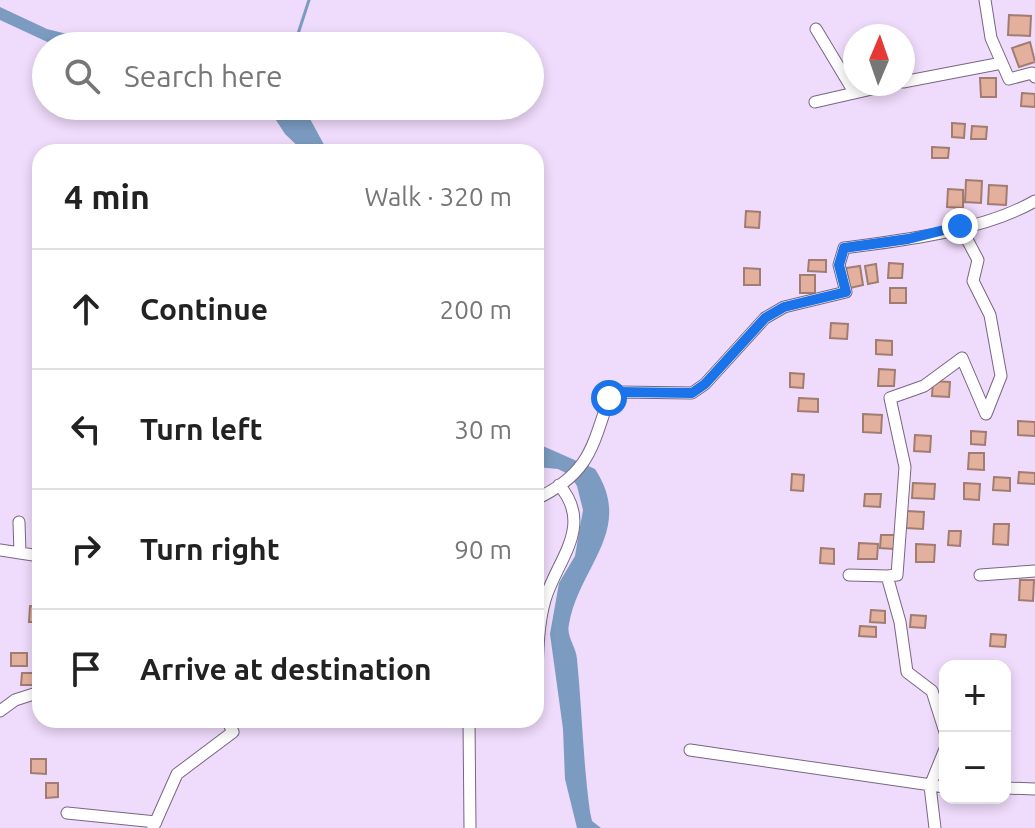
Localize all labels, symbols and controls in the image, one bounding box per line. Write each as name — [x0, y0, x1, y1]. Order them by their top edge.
north arrow — [843, 24, 915, 96]
search box — [32, 32, 544, 120]
icon: search — [60, 54, 104, 98]
text: Search here — [124, 59, 283, 93]
text: 4 min — [64, 177, 150, 215]
text: Walk · 320 m — [364, 182, 512, 211]
route end — [942, 208, 978, 244]
icon: ahead — [64, 287, 108, 331]
text: Continue — [140, 292, 268, 326]
text: 200 m — [440, 295, 512, 324]
route start — [591, 380, 627, 416]
icon: left — [64, 407, 108, 451]
text: Turn left — [140, 412, 262, 446]
text: 30 m — [454, 415, 512, 444]
icon: right — [64, 527, 108, 571]
text: Turn right — [140, 532, 280, 566]
text: 90 m — [454, 535, 512, 564]
icon: arrive — [64, 647, 108, 691]
text: Arrive at destination — [140, 652, 432, 686]
map controls — [939, 660, 1011, 804]
button: + — [939, 660, 1011, 732]
button: − — [939, 732, 1011, 804]

